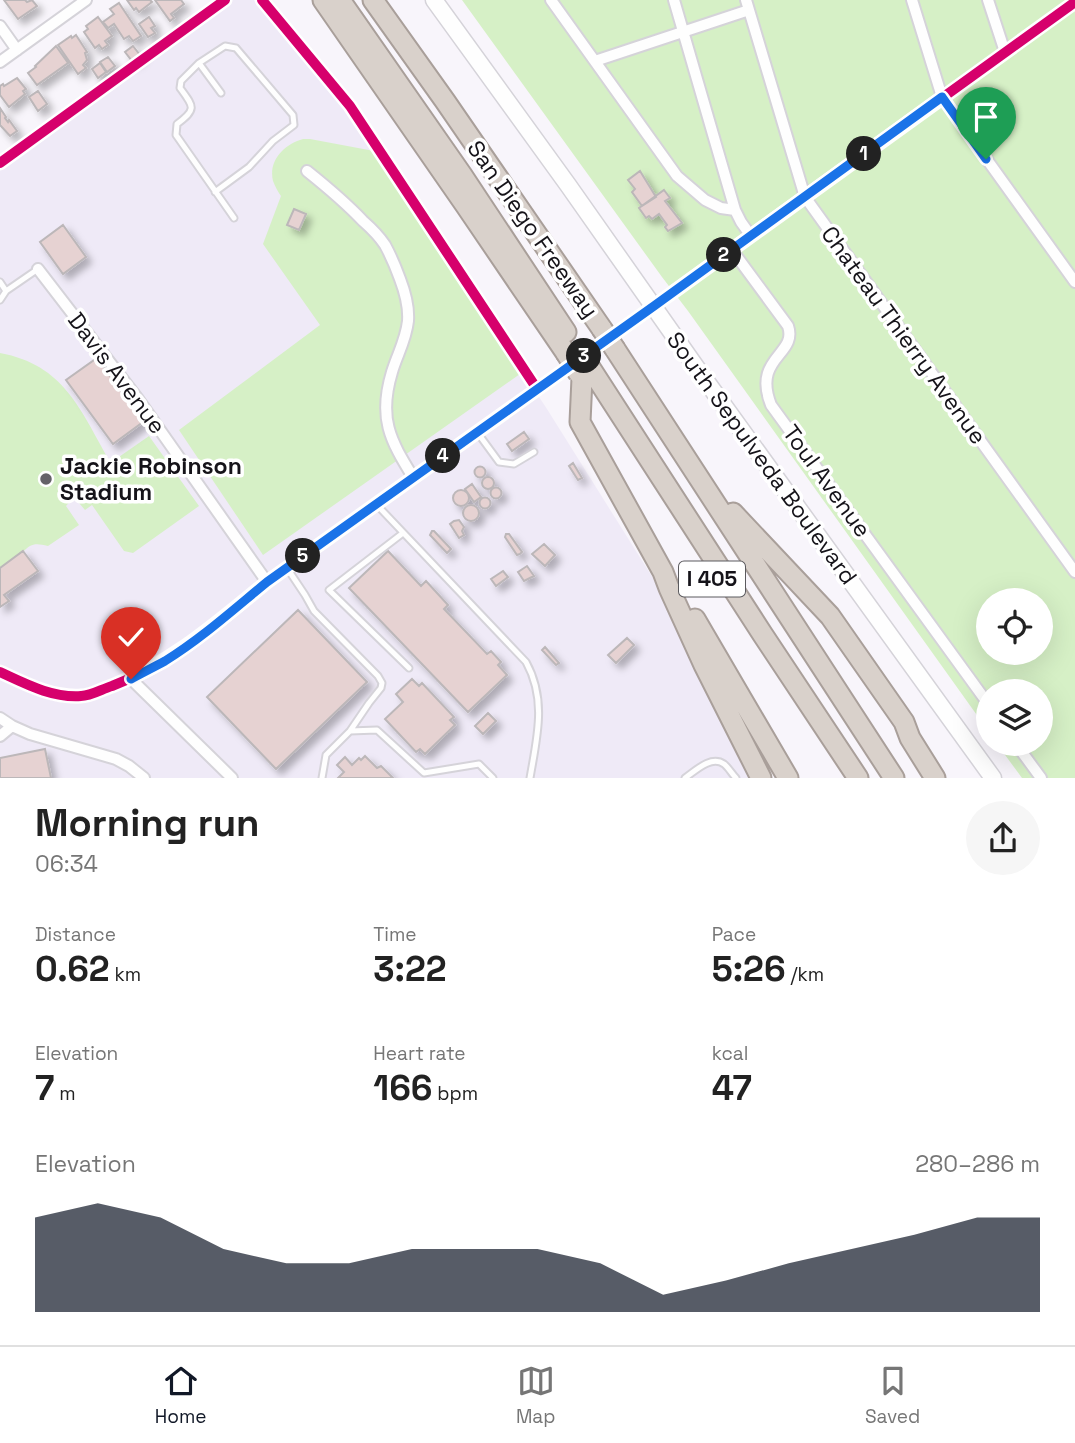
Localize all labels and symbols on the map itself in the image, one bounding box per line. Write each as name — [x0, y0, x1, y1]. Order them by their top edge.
pin — [956, 87, 1016, 159]
street label: San Diego Freeway — [461, 135, 605, 323]
pin: 1 — [846, 136, 882, 172]
street label: Chateau Thierry Avenue — [815, 220, 993, 450]
pin: 2 — [706, 238, 742, 272]
street label: Davis Avenue — [61, 306, 173, 440]
street label: South Sepulveda Boulevard — [660, 326, 864, 590]
pin: 3 — [566, 338, 602, 374]
street label: Toul Avenue — [776, 419, 878, 543]
pin: 4 — [426, 438, 460, 474]
place label: Jackie Robinson Stadium — [60, 451, 242, 507]
marker: Jackie Robinson Stadium — [38, 471, 54, 487]
pin: 5 — [286, 538, 320, 574]
road number: I 405 — [679, 562, 745, 596]
pin — [101, 607, 161, 679]

